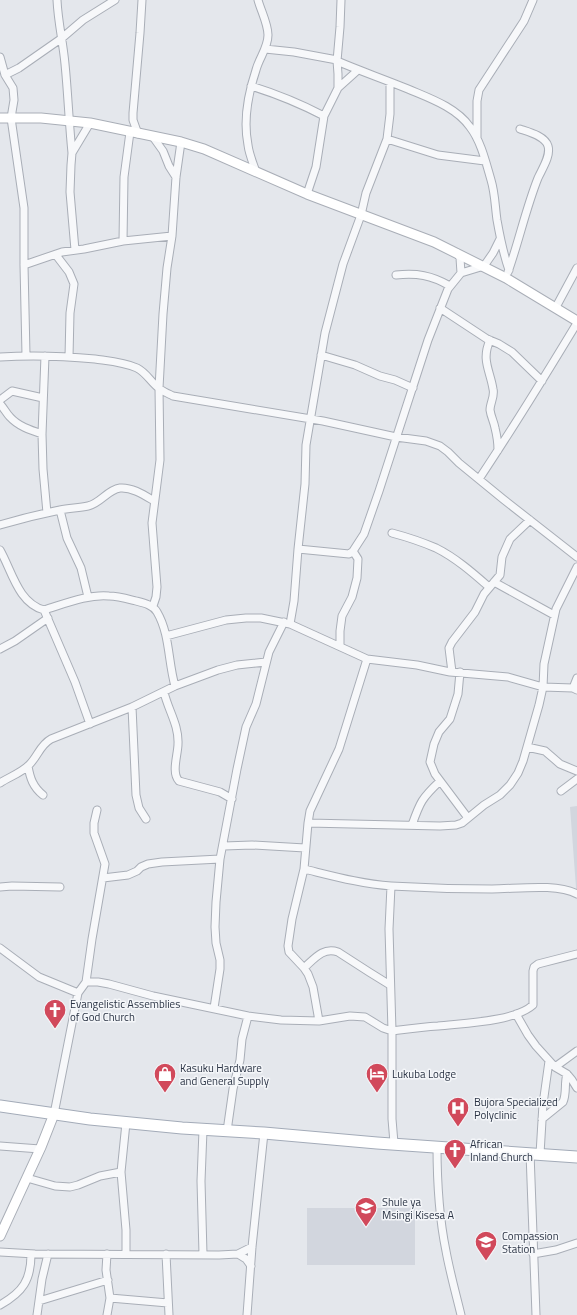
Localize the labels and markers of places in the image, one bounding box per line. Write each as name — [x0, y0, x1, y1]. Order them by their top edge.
place label: Evangelistic Assemblies of God Church — [70, 996, 180, 1025]
church icon: Evangelistic Assemblies of God Church — [42, 997, 68, 1030]
place label: Kasuku Hardware and General Supply — [180, 1060, 270, 1089]
shop icon: Kasuku Hardware and General Supply — [152, 1061, 178, 1094]
hotel icon: Lukuba Lodge — [364, 1061, 390, 1094]
place label: Lukuba Lodge — [392, 1066, 456, 1082]
place label: Bujora Specialized Polyclinic — [474, 1094, 558, 1123]
hospital icon: Bujora Specialized Polyclinic — [445, 1095, 471, 1128]
place label: African Inland Church — [470, 1136, 533, 1165]
church icon: African Inland Church — [442, 1137, 468, 1170]
place label: Shule ya Msingi Kisesa A — [382, 1194, 455, 1223]
school or university icon: Shule ya Msingi Kisesa A — [353, 1195, 379, 1228]
place label: Compassion Station — [502, 1228, 559, 1257]
school or university icon: Compassion Station — [473, 1229, 499, 1262]

